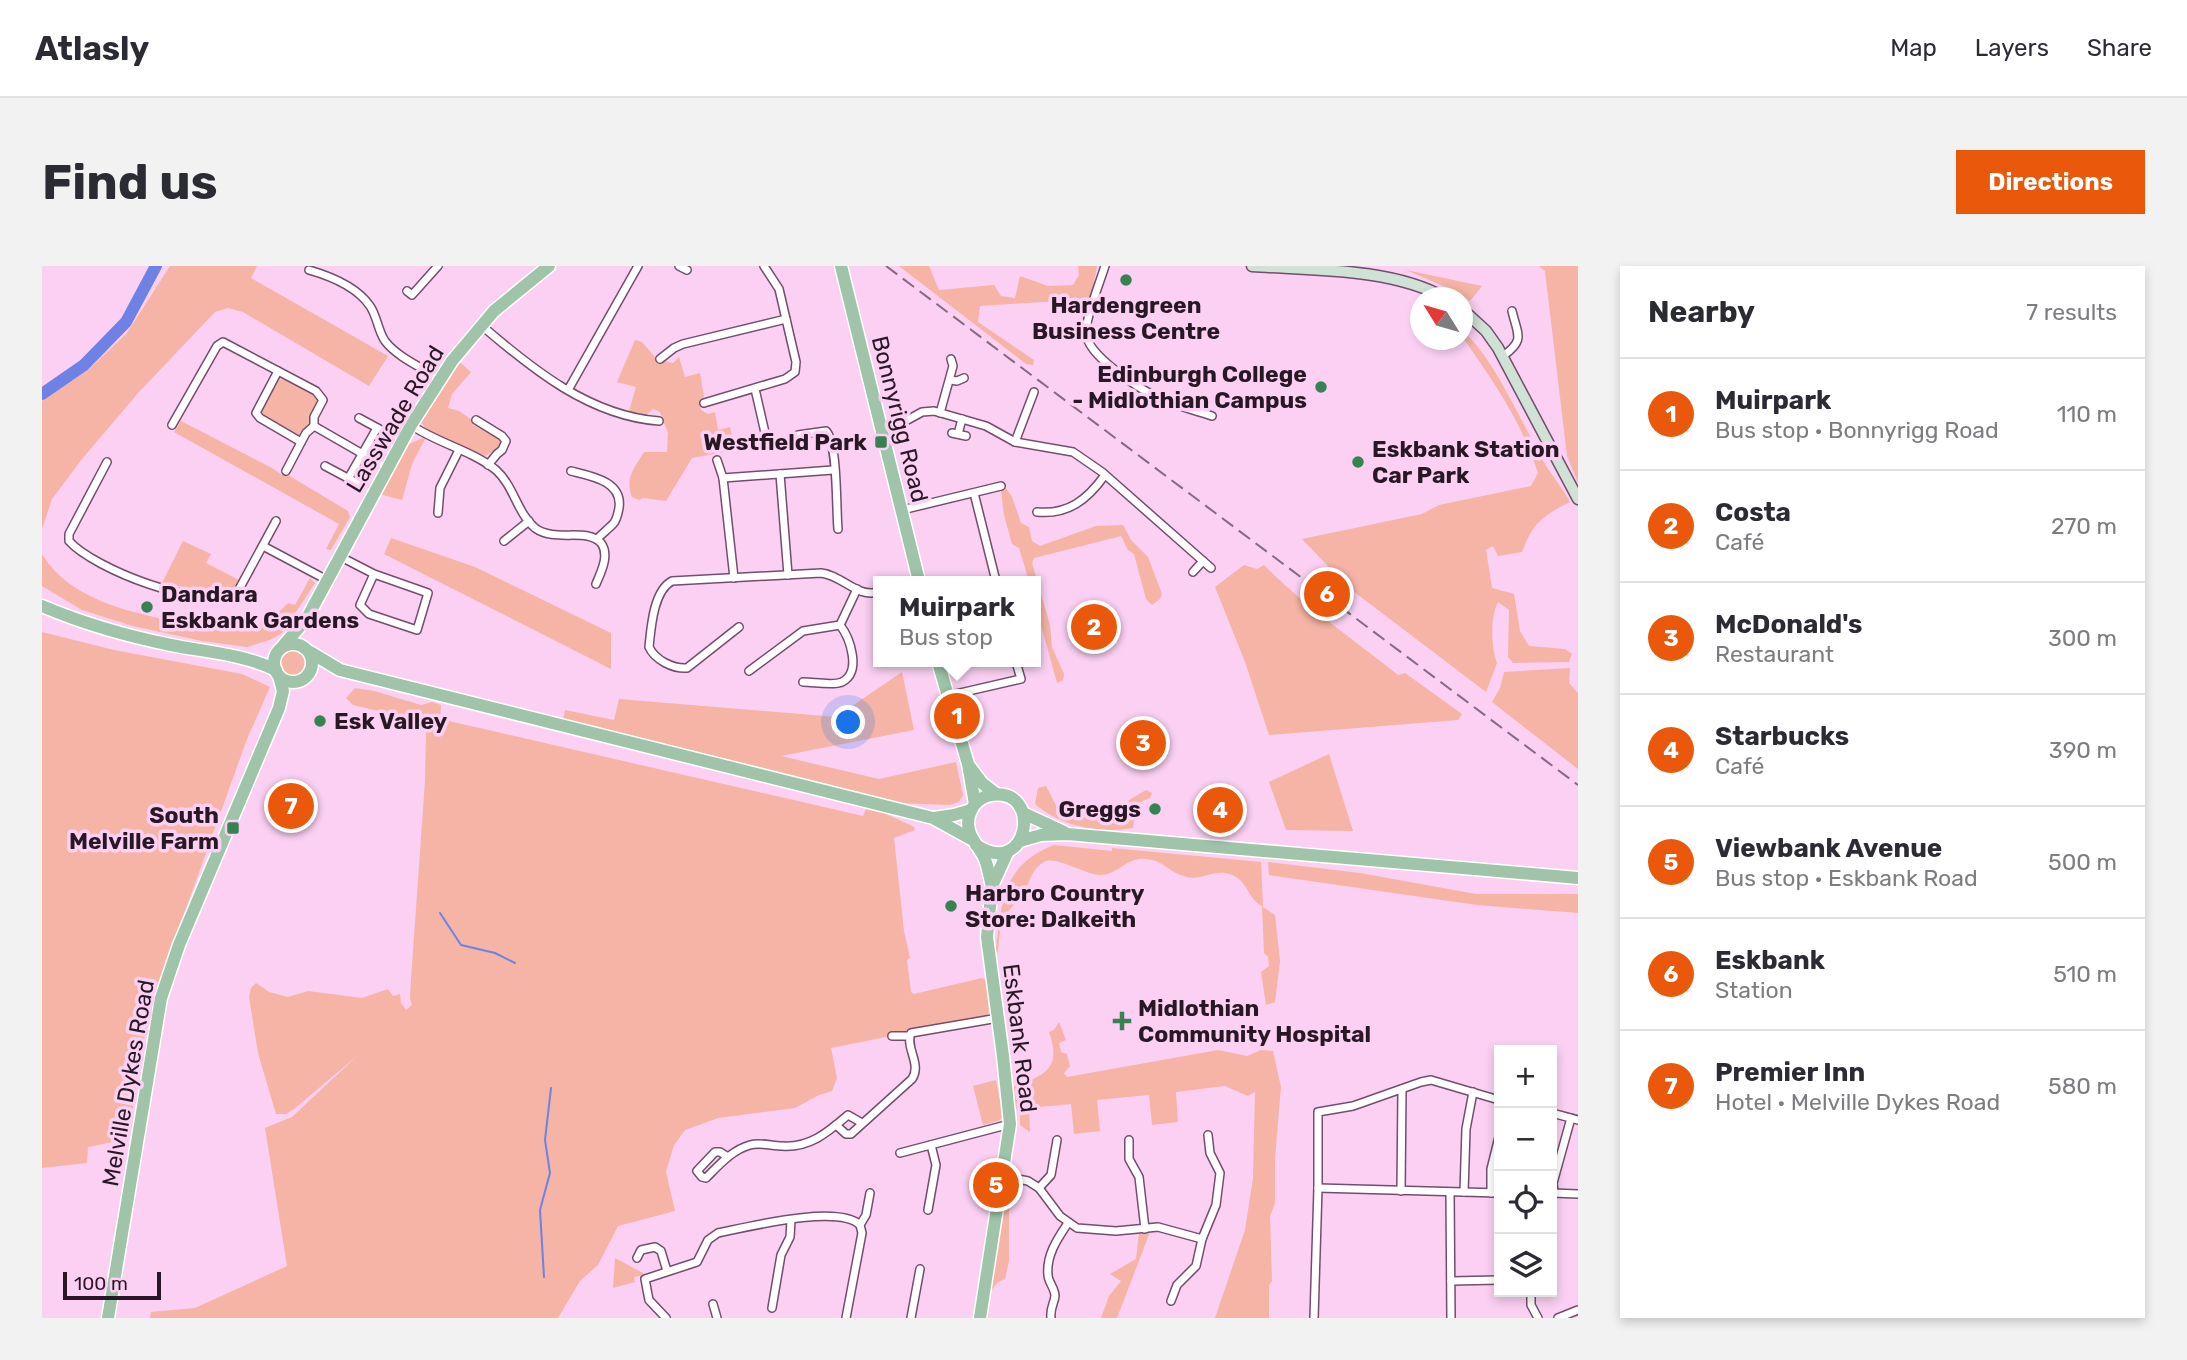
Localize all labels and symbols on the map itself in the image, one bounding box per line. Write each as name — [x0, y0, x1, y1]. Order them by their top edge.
marker: Hardengreen Business Centre — [1118, 272, 1134, 288]
north arrow — [1410, 287, 1473, 350]
place label: Hardengreen Business Centre — [1032, 291, 1220, 345]
street label: Bonnyrigg Road — [866, 333, 934, 505]
street label: Lasswade Road — [340, 341, 450, 497]
place label: Edinburgh College - Midlothian Campus — [1072, 360, 1307, 414]
marker: Edinburgh College - Midlothian Campus — [1313, 379, 1329, 395]
place label: Westfield Park — [703, 428, 868, 456]
marker: Westfield Park — [873, 434, 889, 450]
place label: Eskbank Station Car Park — [1372, 435, 1560, 489]
marker: Eskbank Station Car Park — [1350, 454, 1366, 470]
pin: 6 — [1304, 568, 1350, 620]
place label: Dandara Eskbank Gardens — [161, 580, 359, 634]
marker: Dandara Eskbank Gardens — [139, 599, 155, 615]
pin: 2 — [1071, 601, 1117, 653]
pin: 1 — [934, 690, 980, 742]
your location — [831, 705, 865, 739]
place label: Esk Valley — [334, 707, 448, 735]
marker: Esk Valley — [312, 713, 328, 729]
pin: 3 — [1120, 717, 1166, 769]
pin: 7 — [268, 780, 314, 832]
pin: 4 — [1197, 784, 1243, 836]
place label: Greggs — [1059, 795, 1141, 823]
place label: South Melville Farm — [69, 801, 219, 855]
marker: Greggs — [1147, 801, 1163, 817]
marker: South Melville Farm — [225, 820, 241, 836]
place label: Harbro Country Store: Dalkeith — [965, 879, 1145, 933]
marker: Harbro Country Store: Dalkeith — [943, 898, 959, 914]
street label: Eskbank Road — [997, 962, 1043, 1114]
street label: Melville Dykes Road — [96, 977, 160, 1189]
place label: Midlothian Community Hospital — [1138, 994, 1371, 1048]
marker: Midlothian Community Hospital — [1112, 1011, 1132, 1031]
pin: 5 — [973, 1159, 1019, 1211]
scale bar — [63, 1269, 161, 1301]

